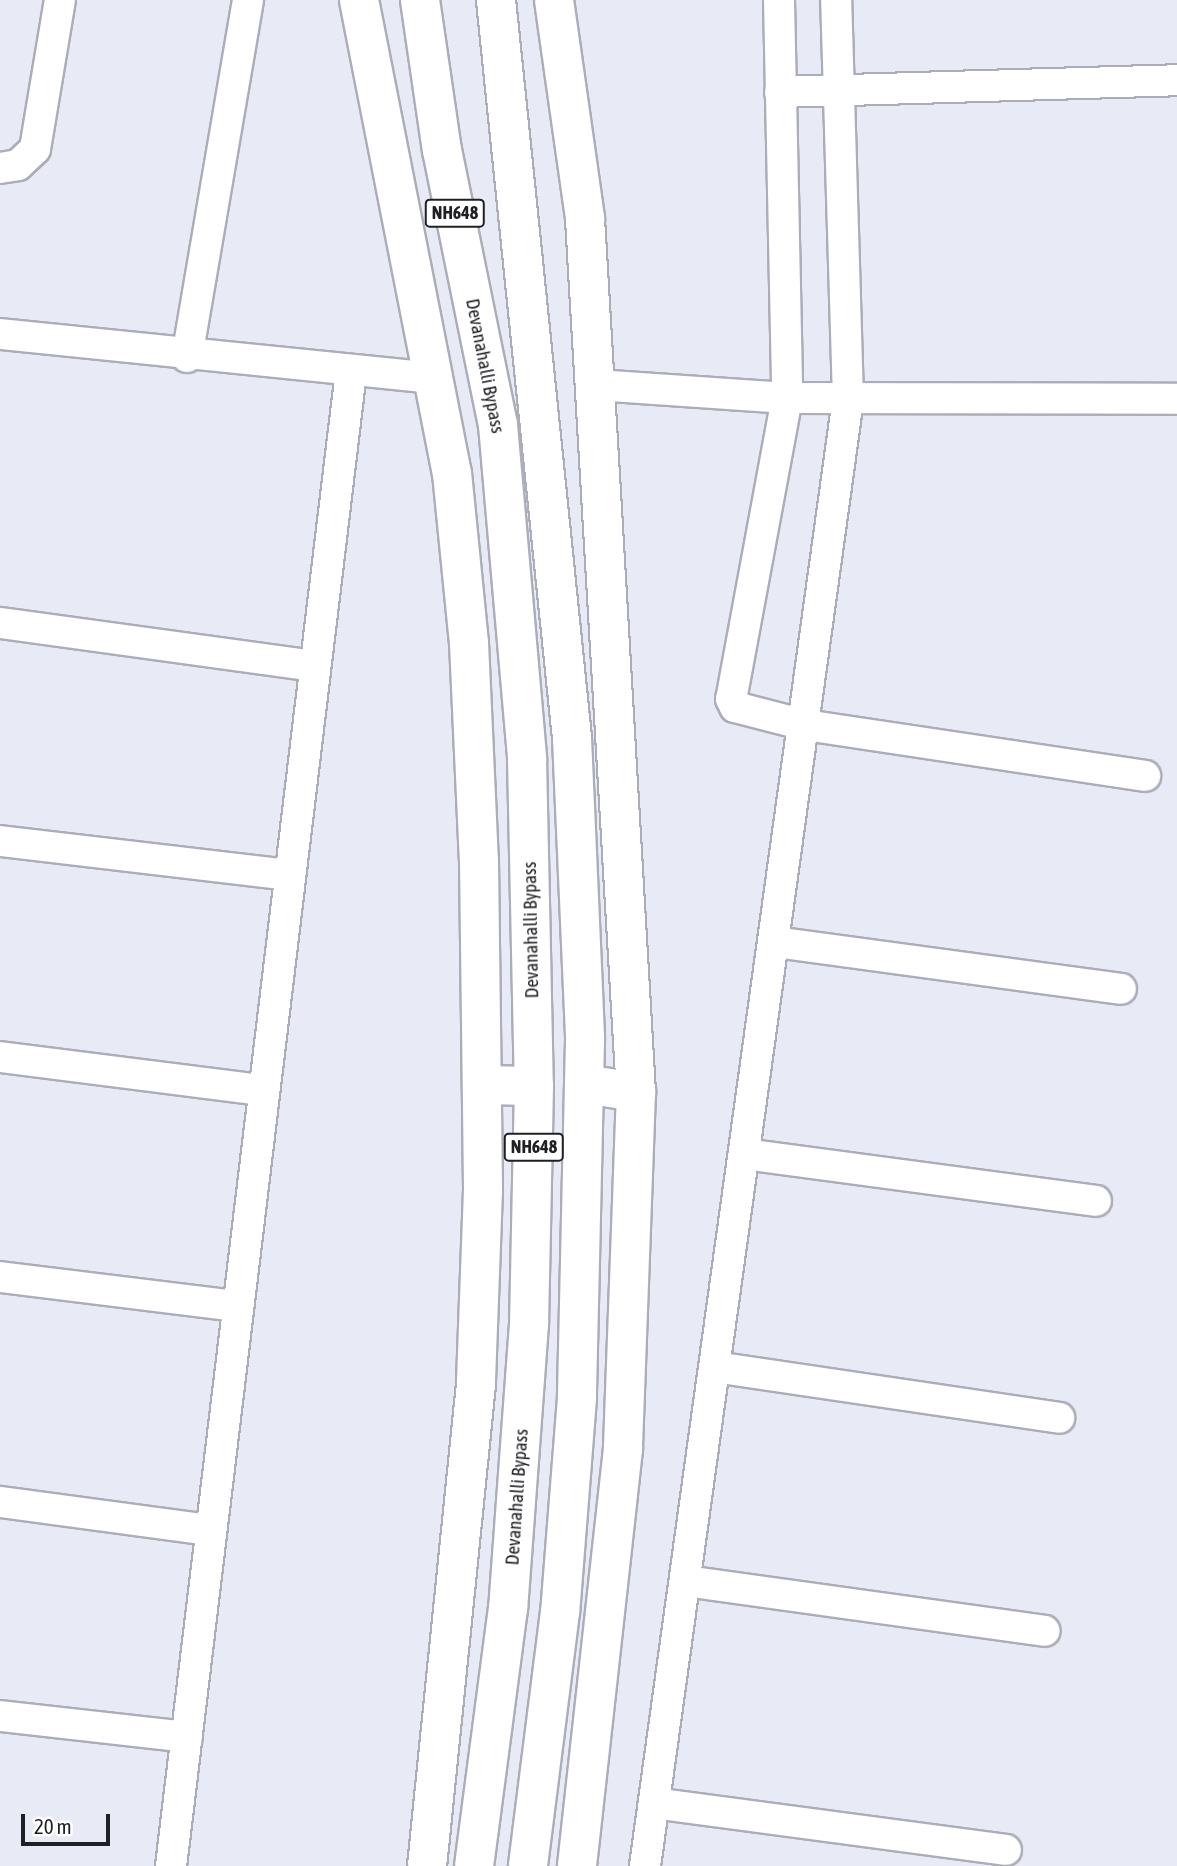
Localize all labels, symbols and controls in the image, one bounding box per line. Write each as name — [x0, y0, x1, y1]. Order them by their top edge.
road number: NH648 — [424, 198, 486, 228]
street label: Devanahalli Bypass — [461, 297, 509, 435]
street label: Devanahalli Bypass — [518, 861, 544, 999]
road number: NH648 — [503, 1132, 566, 1162]
street label: Devanahalli Bypass — [501, 1428, 533, 1566]
scale bar — [24, 1800, 114, 1844]
text: 20 m — [34, 1814, 72, 1838]

